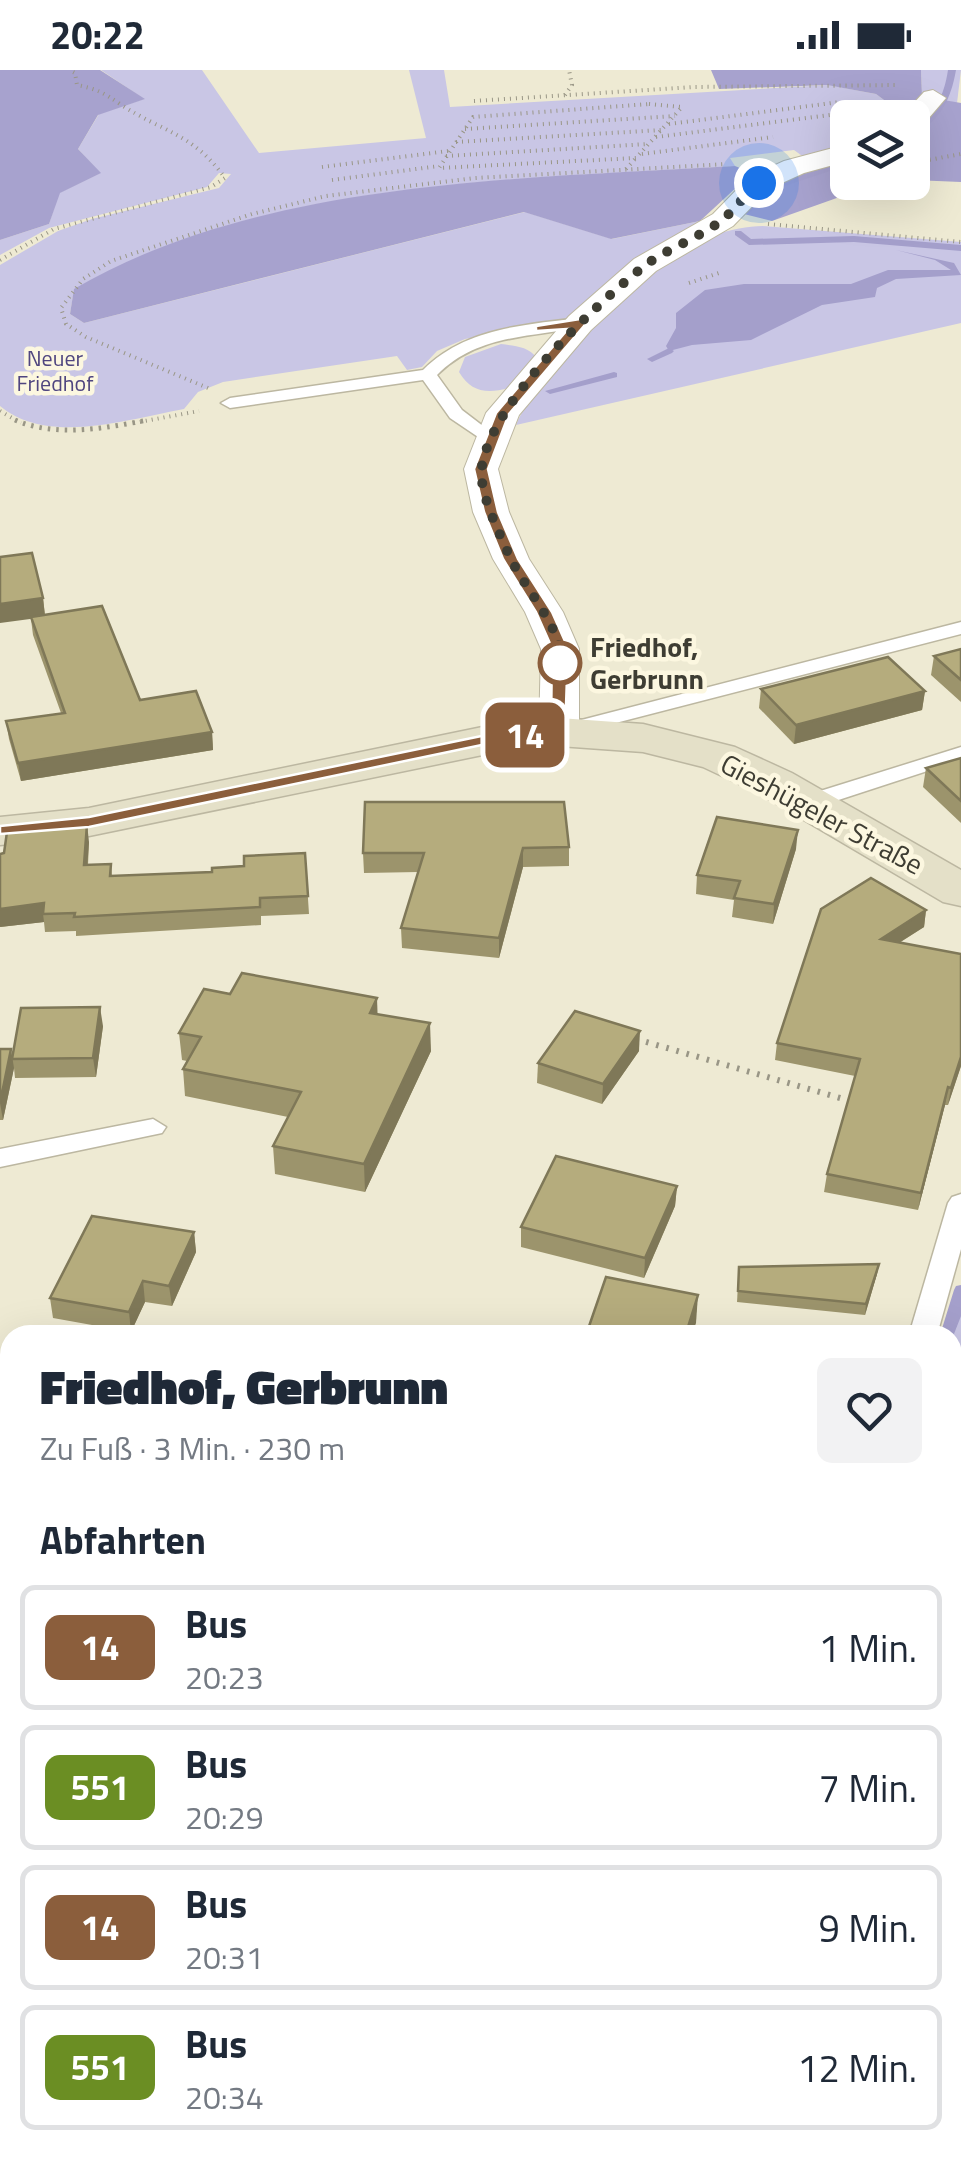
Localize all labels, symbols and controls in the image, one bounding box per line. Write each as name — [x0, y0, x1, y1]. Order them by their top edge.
text: 20:22 — [50, 6, 145, 64]
map controls — [830, 100, 930, 200]
button: layers — [830, 100, 930, 200]
your location — [734, 158, 784, 208]
park label: Neuer Friedhof — [16, 341, 94, 400]
place label: Friedhof, Gerbrunn — [590, 625, 704, 700]
marker: Friedhof, Gerbrunn — [539, 642, 581, 684]
line badge: 14 — [480, 702, 570, 768]
text: 14 — [505, 708, 545, 762]
street label: Gieshügeler Straße — [713, 742, 931, 885]
text: Friedhof, Gerbrunn — [40, 1350, 448, 1423]
button: heart — [817, 1358, 922, 1463]
text: Zu Fuß · 3 Min. · 230 m — [40, 1424, 345, 1472]
text: Abfahrten — [40, 1511, 206, 1569]
text: Bus — [185, 1595, 247, 1653]
text: 1 Min. — [819, 1619, 917, 1677]
text: 14 — [80, 1620, 120, 1674]
text: 20:23 — [185, 1653, 264, 1701]
text: Bus — [185, 1735, 247, 1793]
text: 7 Min. — [819, 1759, 917, 1817]
text: 551 — [71, 1760, 129, 1814]
text: 20:29 — [185, 1793, 264, 1841]
text: Bus — [185, 1875, 247, 1933]
text: 9 Min. — [819, 1899, 917, 1957]
text: 14 — [80, 1900, 120, 1954]
text: 20:31 — [185, 1933, 264, 1981]
text: Bus — [185, 2015, 247, 2073]
text: 12 Min. — [797, 2039, 917, 2097]
text: 551 — [71, 2040, 129, 2094]
text: 20:34 — [185, 2073, 264, 2121]

